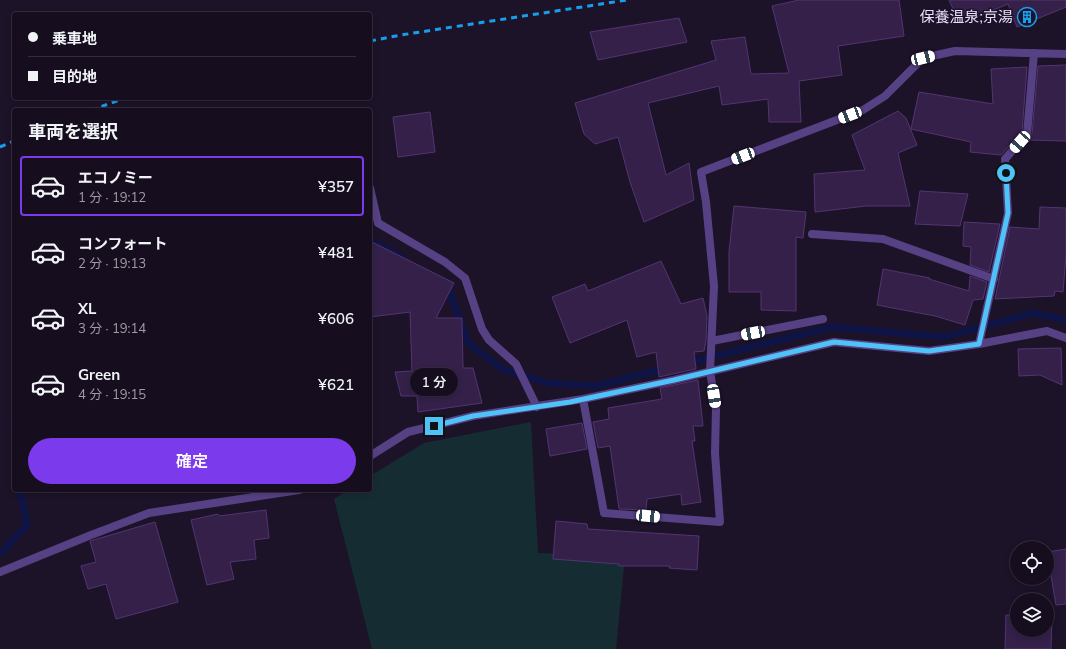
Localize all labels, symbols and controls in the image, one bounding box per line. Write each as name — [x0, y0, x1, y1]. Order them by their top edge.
building icon: 保養温泉;京湯 — [1016, 6, 1038, 28]
place label: 保養温泉;京湯 — [920, 7, 1013, 26]
text: 乗車地 — [52, 29, 97, 48]
car — [910, 49, 936, 67]
text: 目的地 — [52, 67, 97, 86]
car — [837, 105, 863, 125]
text: 車両を選択 — [28, 120, 118, 143]
car — [1008, 129, 1032, 155]
car — [730, 146, 756, 166]
route start — [997, 164, 1015, 182]
icon: car — [30, 168, 66, 204]
text: エコノミー — [78, 168, 153, 187]
text: ¥357 — [318, 177, 354, 196]
text: 1 分 · 19:12 — [78, 189, 146, 205]
icon: car — [30, 234, 66, 270]
text: コンフォート — [78, 234, 168, 253]
text: ¥481 — [318, 243, 354, 262]
text: 2 分 · 19:13 — [78, 255, 146, 271]
text: XL — [78, 299, 96, 318]
icon: car — [30, 300, 66, 336]
text: ¥606 — [318, 309, 354, 328]
text: 3 分 · 19:14 — [78, 320, 146, 336]
car — [740, 325, 766, 341]
text: Green — [78, 365, 120, 384]
icon: car — [30, 366, 66, 402]
callout: 1 分 — [410, 368, 458, 396]
text: 1 分 — [422, 374, 446, 390]
text: ¥621 — [318, 375, 354, 394]
car — [706, 383, 722, 409]
text: 4 分 · 19:15 — [78, 386, 146, 402]
route end — [425, 417, 443, 435]
button: 確定 — [28, 438, 356, 484]
car — [636, 509, 660, 523]
map controls — [1010, 541, 1054, 637]
button: locate — [1010, 541, 1054, 585]
button: layers — [1010, 593, 1054, 637]

